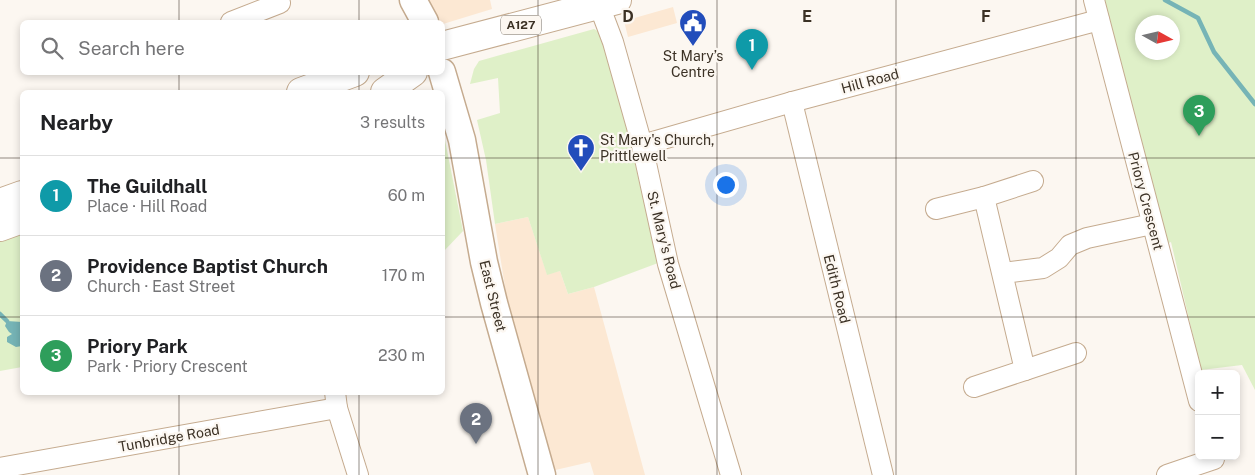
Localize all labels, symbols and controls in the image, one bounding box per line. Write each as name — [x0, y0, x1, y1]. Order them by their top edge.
text: D — [622, 7, 634, 26]
text: E — [802, 7, 812, 26]
text: F — [981, 7, 991, 26]
public building icon: St Mary’s Centre — [678, 8, 708, 47]
north arrow — [1135, 15, 1180, 60]
road number: A127 — [501, 16, 541, 34]
search box — [20, 20, 445, 75]
pin: 1 — [736, 29, 768, 70]
icon: search — [38, 34, 66, 62]
text: Search here — [78, 37, 185, 59]
place label: St Mary’s Centre — [663, 48, 723, 80]
street label: Hill Road — [839, 66, 901, 96]
pin: 3 — [1183, 95, 1215, 136]
text: Nearby — [40, 110, 113, 135]
text: 3 results — [360, 113, 425, 132]
place label: St Mary's Church, Prittlewell — [600, 132, 714, 164]
church icon: St Mary's Church, Prittlewell — [566, 133, 596, 172]
street label: Priory Crescent — [1125, 150, 1167, 252]
your location — [713, 172, 739, 198]
text: The Guildhall — [87, 175, 208, 197]
text: 1 — [53, 186, 59, 205]
text: 60 m — [388, 186, 425, 205]
street label: St. Mary's Road — [644, 189, 684, 291]
text: Place · Hill Road — [87, 197, 207, 216]
street label: Edith Road — [821, 253, 853, 325]
text: Providence Baptist Church — [87, 255, 328, 277]
street label: East Street — [476, 259, 510, 333]
text: 2 — [51, 266, 61, 285]
text: 170 m — [382, 266, 425, 285]
text: Church · East Street — [87, 277, 235, 296]
text: Priory Park — [87, 335, 188, 357]
text: 3 — [51, 346, 61, 365]
text: 230 m — [378, 346, 425, 365]
text: Park · Priory Crescent — [87, 357, 248, 376]
map controls — [1195, 370, 1240, 460]
button: + — [1195, 370, 1240, 415]
pin: 2 — [460, 403, 492, 444]
button: − — [1195, 415, 1240, 460]
street label: Tunbridge Road — [117, 421, 221, 455]

